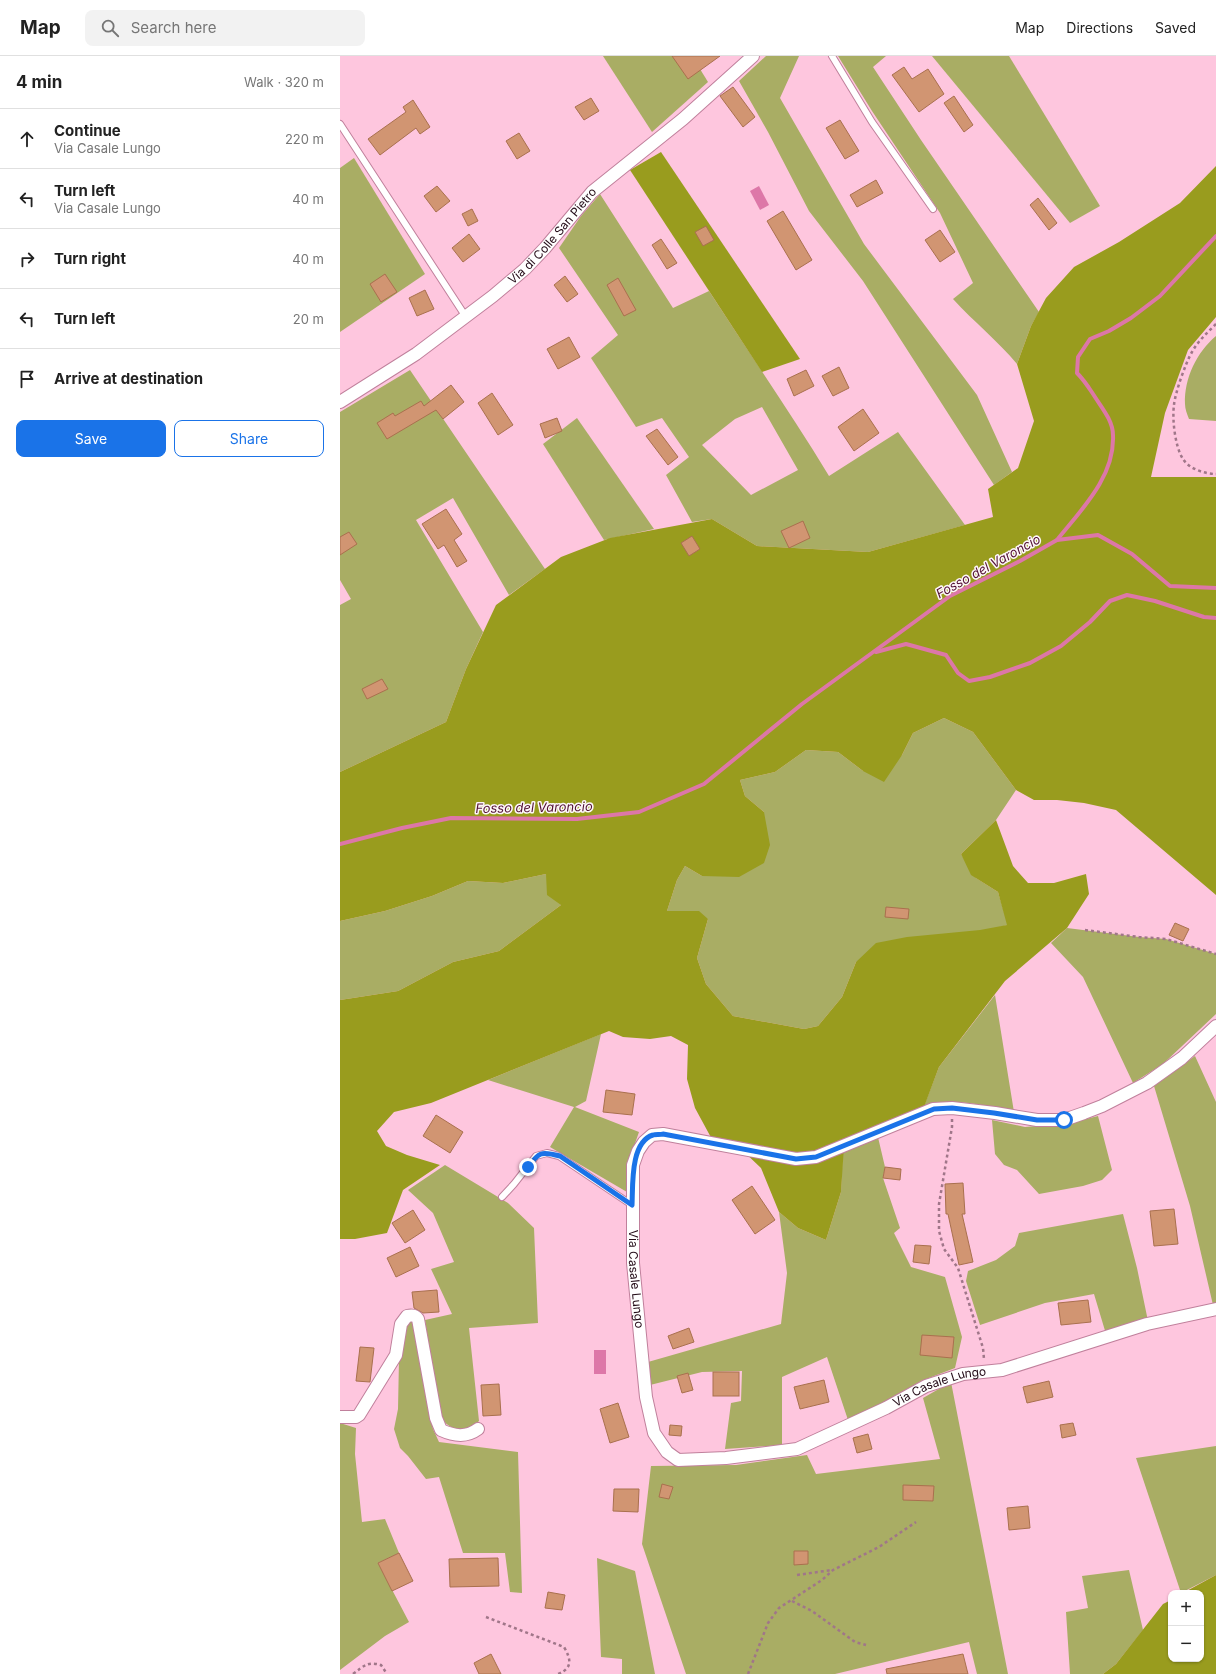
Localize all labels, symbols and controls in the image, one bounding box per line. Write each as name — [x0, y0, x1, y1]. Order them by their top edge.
search box — [85, 10, 365, 46]
text: Map — [20, 16, 61, 39]
icon: search — [99, 17, 121, 39]
text: Search here — [131, 18, 216, 37]
text: Map — [1015, 19, 1044, 36]
text: Directions — [1066, 19, 1133, 36]
text: Saved — [1155, 19, 1196, 36]
text: 4 min — [16, 72, 62, 92]
text: Walk · 320 m — [244, 74, 324, 90]
text: Continue — [54, 121, 121, 140]
icon: ahead — [16, 128, 38, 150]
text: 220 m — [285, 131, 324, 147]
text: Via Casale Lungo — [54, 140, 161, 156]
text: Turn left — [54, 181, 115, 200]
street label: Via di Colle San Pietro — [505, 184, 599, 287]
icon: left — [16, 188, 38, 210]
text: 40 m — [292, 191, 324, 207]
text: Via Casale Lungo — [54, 200, 161, 216]
icon: right — [16, 248, 38, 270]
text: Turn right — [54, 249, 126, 268]
text: 40 m — [292, 251, 324, 267]
icon: left — [16, 308, 38, 330]
text: Turn left — [54, 309, 115, 328]
text: 20 m — [293, 311, 324, 327]
icon: arrive — [16, 368, 38, 390]
text: Arrive at destination — [54, 369, 203, 388]
button: Save — [16, 420, 166, 457]
button: Share — [174, 420, 324, 457]
water label: Fosso del Varoncio — [933, 530, 1043, 601]
water label: Fosso del Varoncio — [475, 798, 593, 816]
route start — [1055, 1111, 1073, 1129]
route end — [519, 1158, 537, 1176]
street label: Via Casale Lungo — [626, 1230, 647, 1329]
street label: Via Casale Lungo — [890, 1364, 987, 1410]
map controls — [1168, 1590, 1204, 1662]
button: + — [1168, 1590, 1204, 1626]
button: − — [1168, 1626, 1204, 1662]

